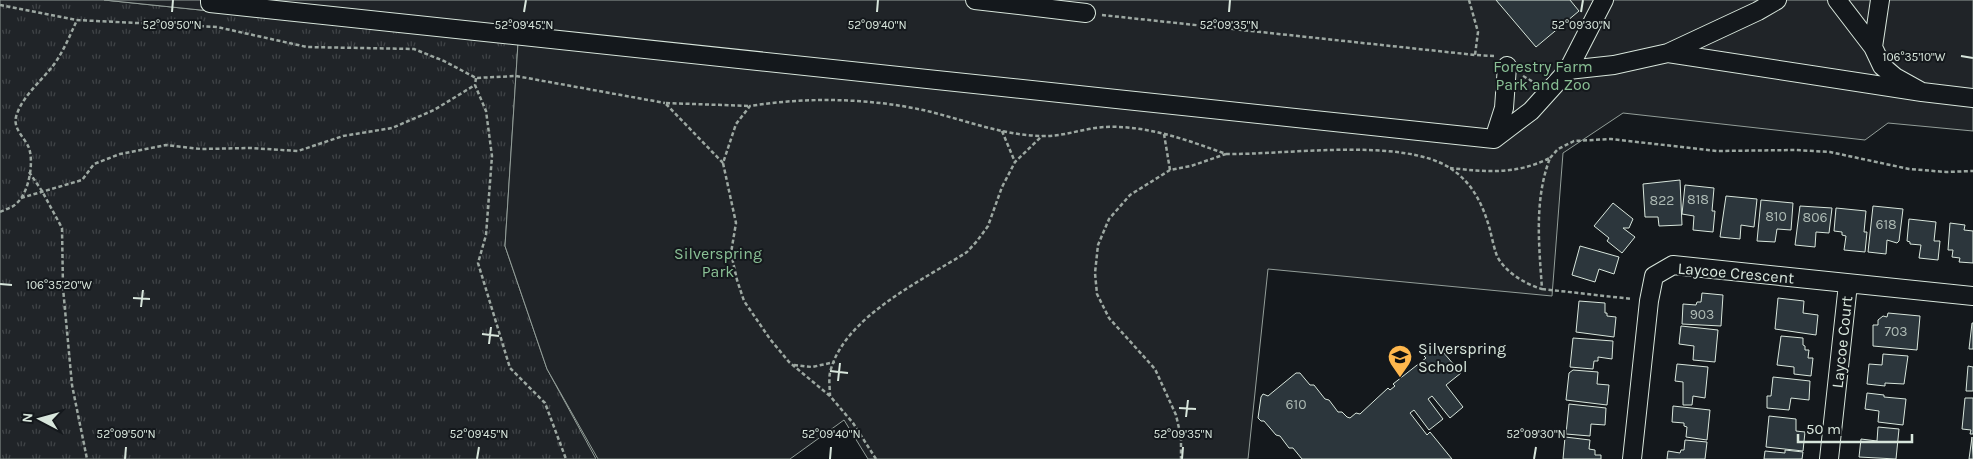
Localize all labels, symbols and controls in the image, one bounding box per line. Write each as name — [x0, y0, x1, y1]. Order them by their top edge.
text: 52°09'50"N — [142, 18, 202, 32]
text: 52°09'45"N — [495, 18, 553, 32]
text: 52°09'40"N — [847, 18, 907, 32]
text: 52°09'35"N — [1199, 18, 1259, 32]
text: 52°09'30"N — [1551, 18, 1611, 32]
text: 106°35'10"W — [1882, 50, 1946, 64]
park label: Forestry Farm Park and Zoo — [1493, 57, 1593, 94]
house number: 818 — [1687, 191, 1709, 208]
house number: 822 — [1650, 192, 1674, 209]
house number: 810 — [1765, 208, 1787, 225]
house number: 806 — [1803, 209, 1827, 226]
house number: 618 — [1875, 216, 1897, 233]
park label: Silverspring Park — [674, 244, 762, 281]
street label: Laycoe Crescent — [1677, 258, 1795, 288]
text: 106°35'20"W — [26, 278, 92, 292]
street label: Laycoe Court — [1828, 295, 1856, 389]
house number: 903 — [1690, 306, 1714, 323]
house number: 703 — [1884, 323, 1908, 340]
place label: Silverspring School — [1418, 339, 1506, 376]
school or university icon: Silverspring School — [1387, 344, 1413, 378]
north arrow — [15, 394, 65, 444]
house number: 610 — [1286, 396, 1306, 413]
text: N — [19, 412, 37, 424]
scale bar — [1798, 412, 1912, 444]
text: 50 m — [1806, 420, 1841, 438]
text: 52°09'50"N — [96, 427, 156, 441]
text: 52°09'45"N — [450, 427, 508, 441]
text: 52°09'40"N — [801, 427, 861, 441]
text: 52°09'35"N — [1153, 427, 1213, 441]
text: 52°09'30"N — [1506, 427, 1566, 441]

